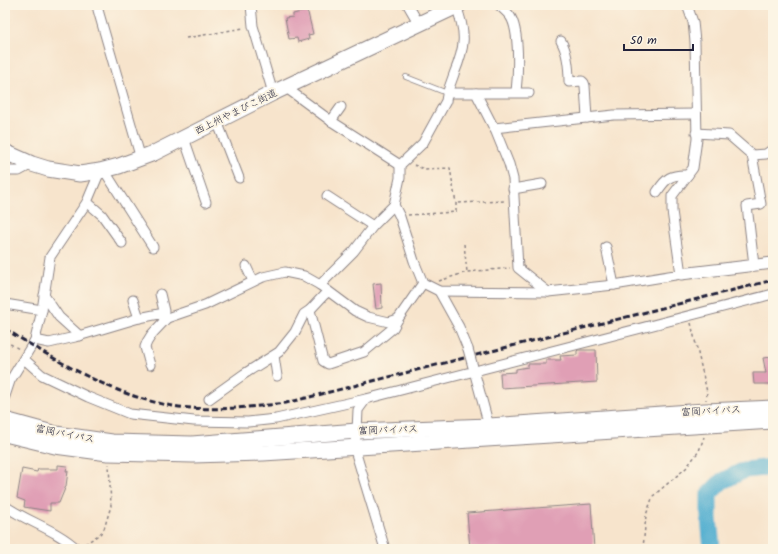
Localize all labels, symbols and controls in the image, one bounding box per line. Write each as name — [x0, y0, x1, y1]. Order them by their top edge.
scale bar — [624, 26, 693, 52]
text: 50 m — [630, 31, 657, 50]
street label: 西上州やまびこ街道 — [192, 85, 280, 139]
street label: 富岡バイパス — [681, 401, 741, 421]
street label: 富岡バイパス — [34, 420, 96, 448]
street label: 富岡バイパス — [358, 421, 418, 439]

